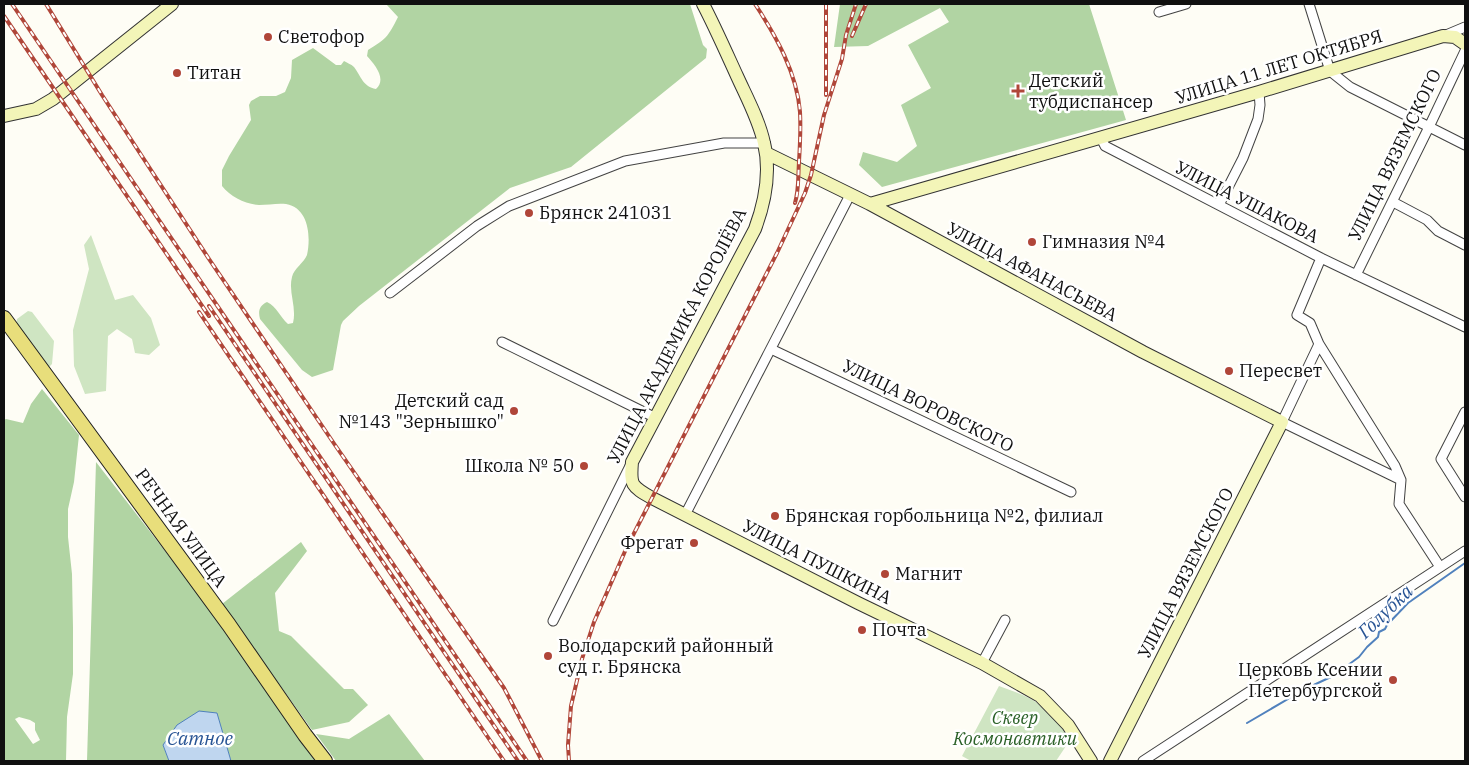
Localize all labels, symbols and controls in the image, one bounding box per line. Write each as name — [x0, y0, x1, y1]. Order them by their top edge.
street label: УЛИЦА 11 ЛЕТ ОКТЯБРЯ — [1173, 24, 1385, 109]
place label: Светофор — [278, 25, 365, 48]
marker: Светофор — [262, 31, 274, 43]
place label: Титан — [187, 61, 241, 84]
street label: УЛИЦА ВЯЗЕМСКОГО — [1343, 65, 1446, 245]
marker: Титан — [171, 67, 183, 79]
place label: Детский тубдиспансер — [1029, 69, 1153, 113]
marker: Детский тубдиспансер — [1011, 84, 1025, 98]
street label: УЛИЦА УШАКОВА — [1171, 155, 1324, 248]
place label: Брянск 241031 — [539, 201, 672, 224]
street label: УЛИЦА АКАДЕМИКА КОРОЛЁВА — [602, 203, 752, 468]
marker: Брянск 241031 — [523, 207, 535, 219]
street label: УЛИЦА АФАНАСЬЕВА — [943, 217, 1122, 327]
place label: Гимназия №4 — [1042, 230, 1165, 253]
marker: Гимназия №4 — [1026, 236, 1038, 248]
street label: УЛИЦА ВОРОВСКОГО — [839, 354, 1018, 457]
place label: Пересвет — [1239, 359, 1322, 382]
marker: Пересвет — [1223, 365, 1235, 377]
place label: Детский сад №143 "Зернышко" — [339, 389, 504, 433]
marker: Детский сад №143 "Зернышко" — [508, 405, 520, 417]
place label: Школа № 50 — [465, 454, 574, 477]
marker: Школа № 50 — [578, 460, 590, 472]
street label: РЕЧНАЯ УЛИЦА — [130, 464, 233, 592]
street label: УЛИЦА ВЯЗЕМСКОГО — [1133, 484, 1239, 662]
place label: Брянская горбольница №2, филиал — [785, 504, 1103, 527]
marker: Брянская горбольница №2, филиал — [769, 510, 781, 522]
street label: УЛИЦА ПУШКИНА — [739, 514, 896, 609]
place label: Фрегат — [621, 531, 684, 554]
marker: Фрегат — [688, 537, 700, 549]
place label: Магнит — [895, 562, 962, 585]
marker: Магнит — [879, 568, 891, 580]
water label: Голубка — [1352, 578, 1418, 644]
place label: Почта — [872, 618, 927, 641]
marker: Почта — [856, 624, 868, 636]
place label: Володарский районный суд г. Брянска — [558, 634, 774, 678]
marker: Володарский районный суд г. Брянска — [542, 650, 554, 662]
place label: Церковь Ксении Петербургской — [1238, 658, 1383, 702]
marker: Церковь Ксении Петербургской — [1387, 674, 1399, 686]
park label: Сквер Космонавтики — [952, 706, 1078, 750]
water label: Сатное — [167, 726, 234, 750]

